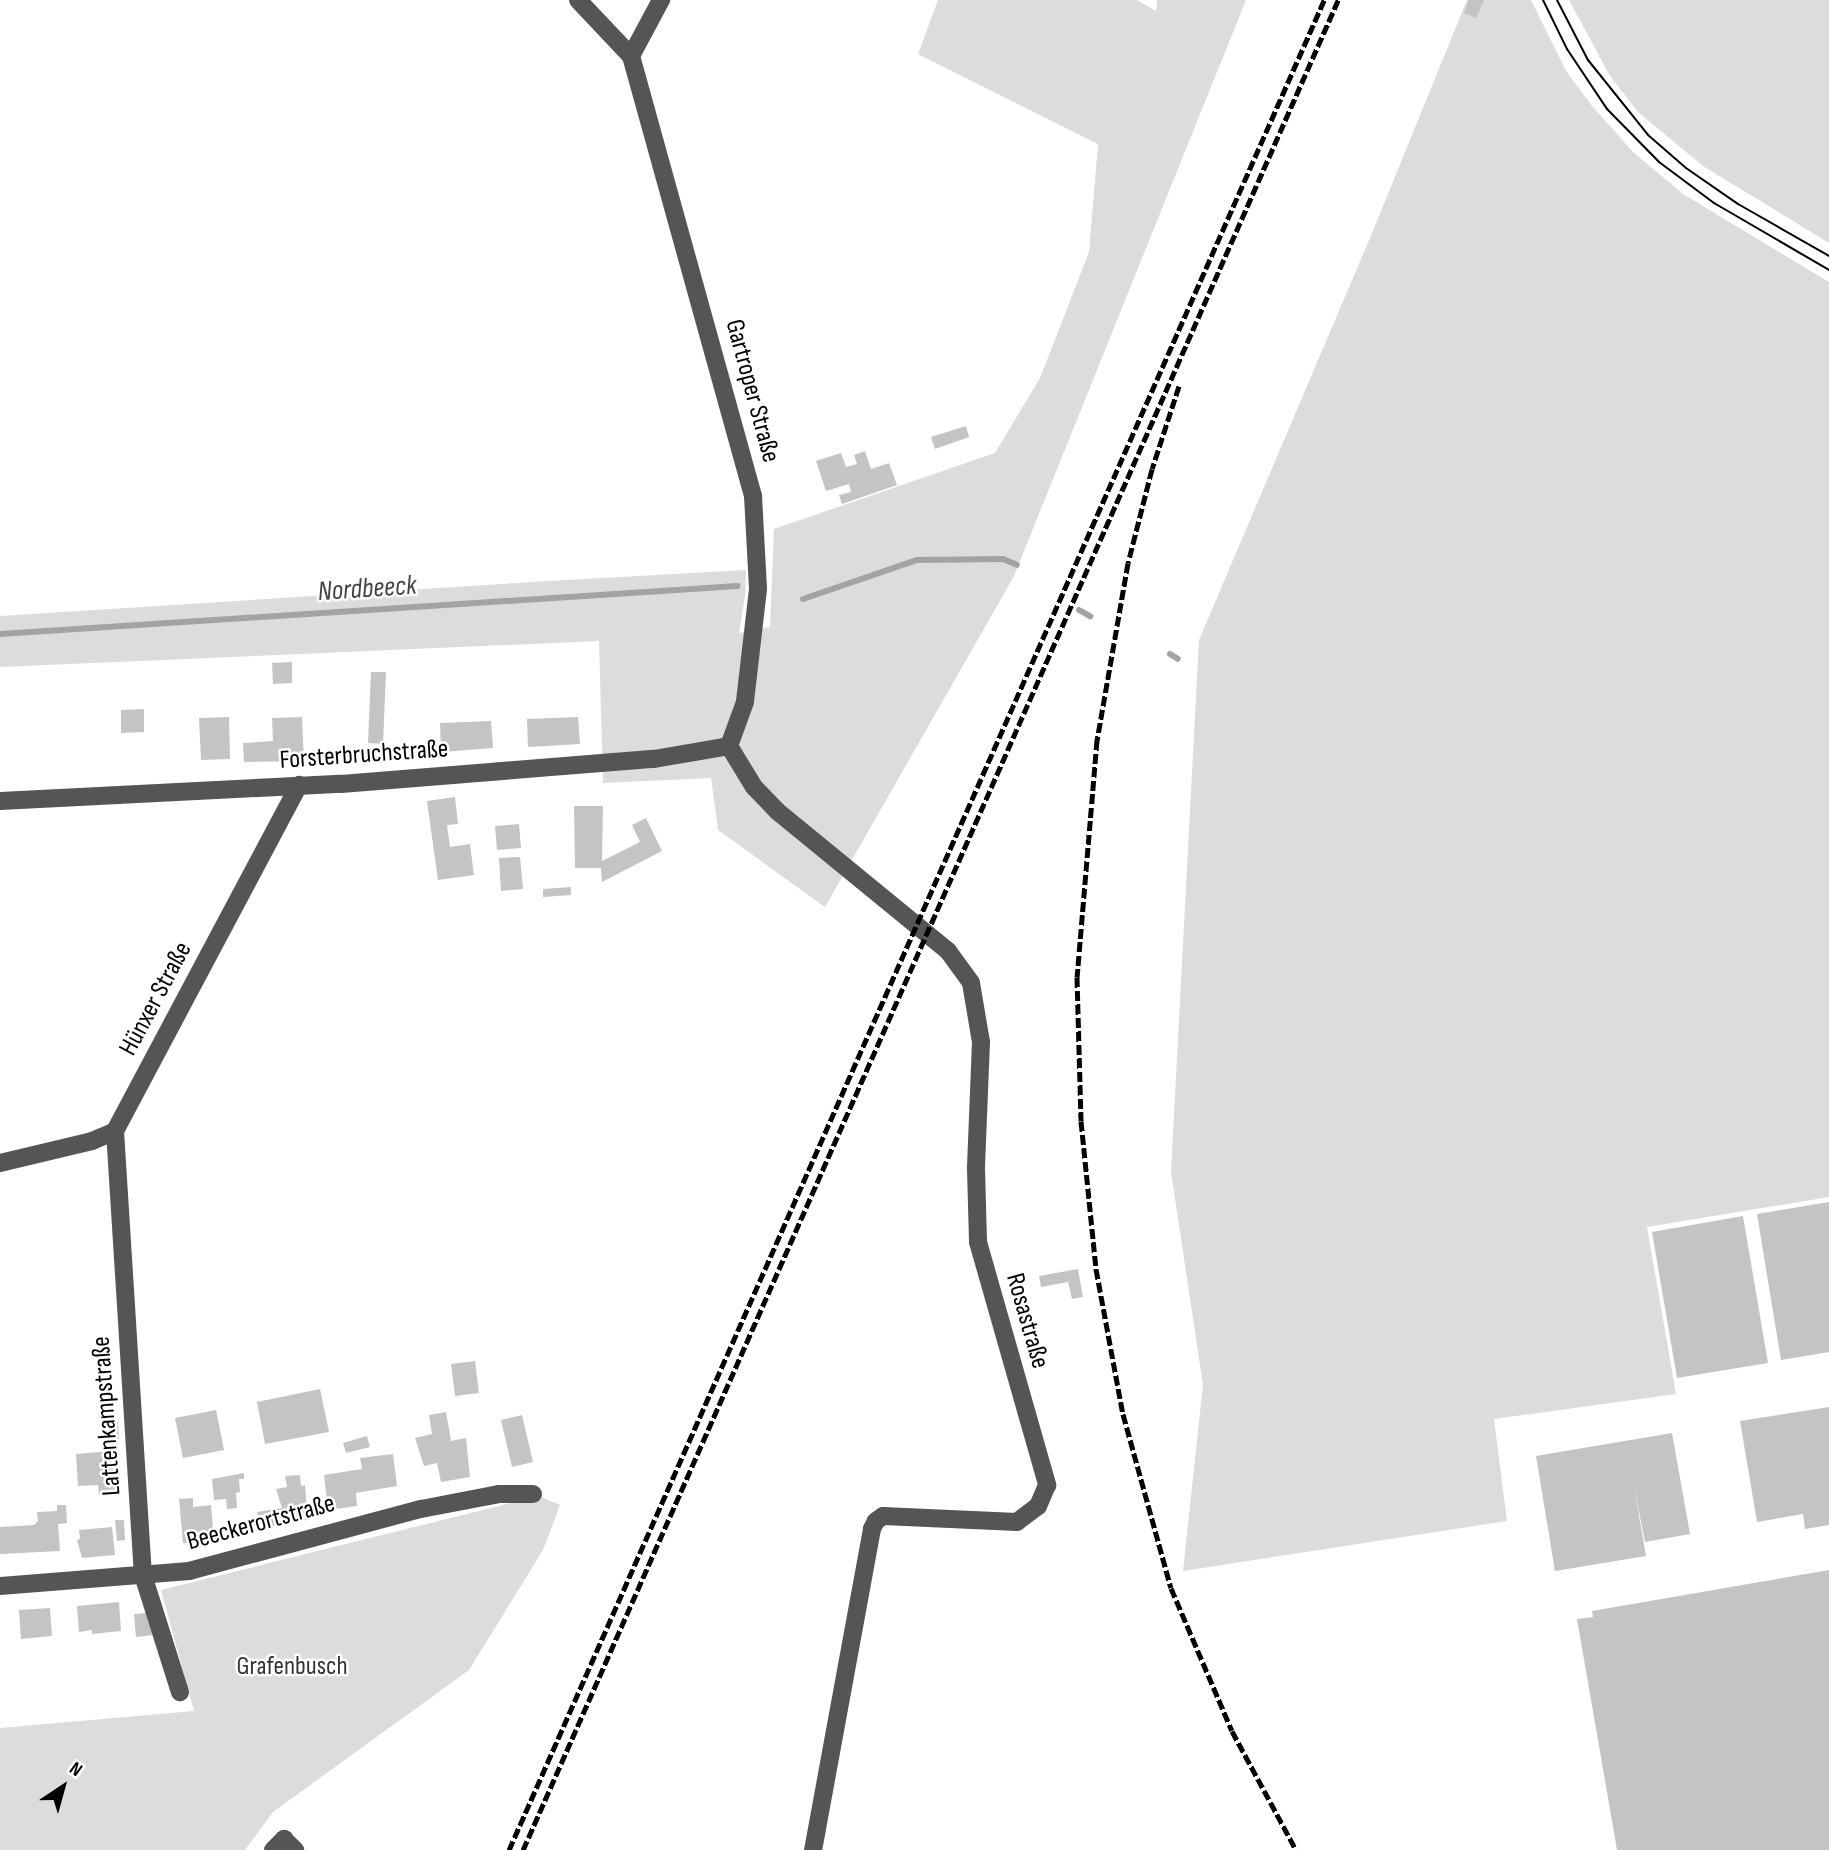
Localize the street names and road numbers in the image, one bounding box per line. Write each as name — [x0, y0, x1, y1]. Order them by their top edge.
street label: Gartroper Straße — [718, 316, 786, 466]
street label: Forsterbruchstraße — [279, 734, 449, 776]
street label: Hünxer Straße — [113, 937, 199, 1061]
street label: Rosastraße — [999, 1270, 1055, 1372]
street label: Lattenkampstraße — [86, 1335, 128, 1497]
street label: Beeckerortstraße — [184, 1488, 338, 1558]

